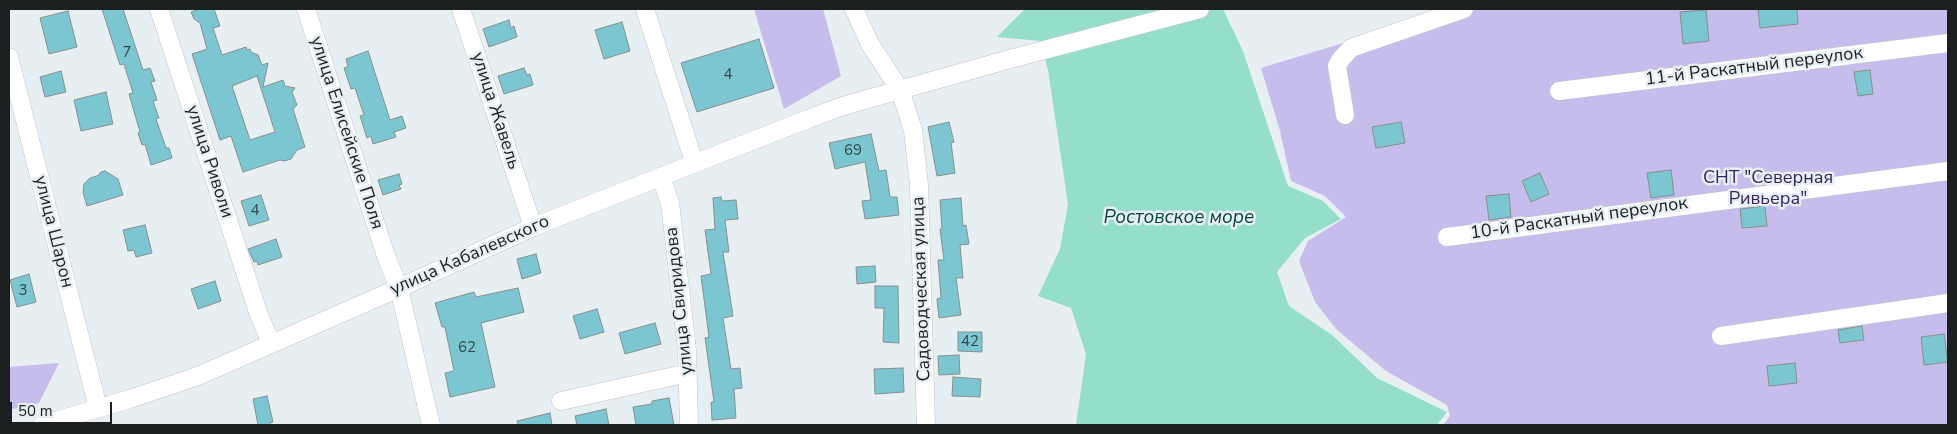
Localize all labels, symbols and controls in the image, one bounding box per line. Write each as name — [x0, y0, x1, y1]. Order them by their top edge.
street label: улица Елисейские Поля — [305, 34, 387, 232]
street label: 11-й Раскатный переулок — [1644, 43, 1864, 91]
house number: 7 — [123, 44, 131, 62]
street label: улица Жавель — [466, 50, 524, 172]
house number: 4 — [724, 66, 732, 84]
street label: улица Риволи — [181, 103, 237, 221]
house number: 69 — [844, 142, 862, 160]
park label: СНТ "Северная Ривьера" — [1703, 168, 1833, 210]
street label: улица Шарон — [29, 174, 77, 290]
street label: 10-й Раскатный переулок — [1469, 193, 1689, 245]
street label: Садоводческая улица — [908, 196, 936, 382]
house number: 4 — [251, 202, 259, 220]
water label: Ростовское море — [1104, 207, 1254, 229]
street label: улица Кабалевского — [387, 211, 553, 301]
street label: улица Свиридова — [661, 226, 699, 376]
house number: 3 — [19, 282, 27, 300]
house number: 42 — [961, 333, 979, 351]
house number: 62 — [458, 339, 476, 357]
scale bar — [12, 392, 115, 424]
text: 50 m — [18, 401, 53, 421]

